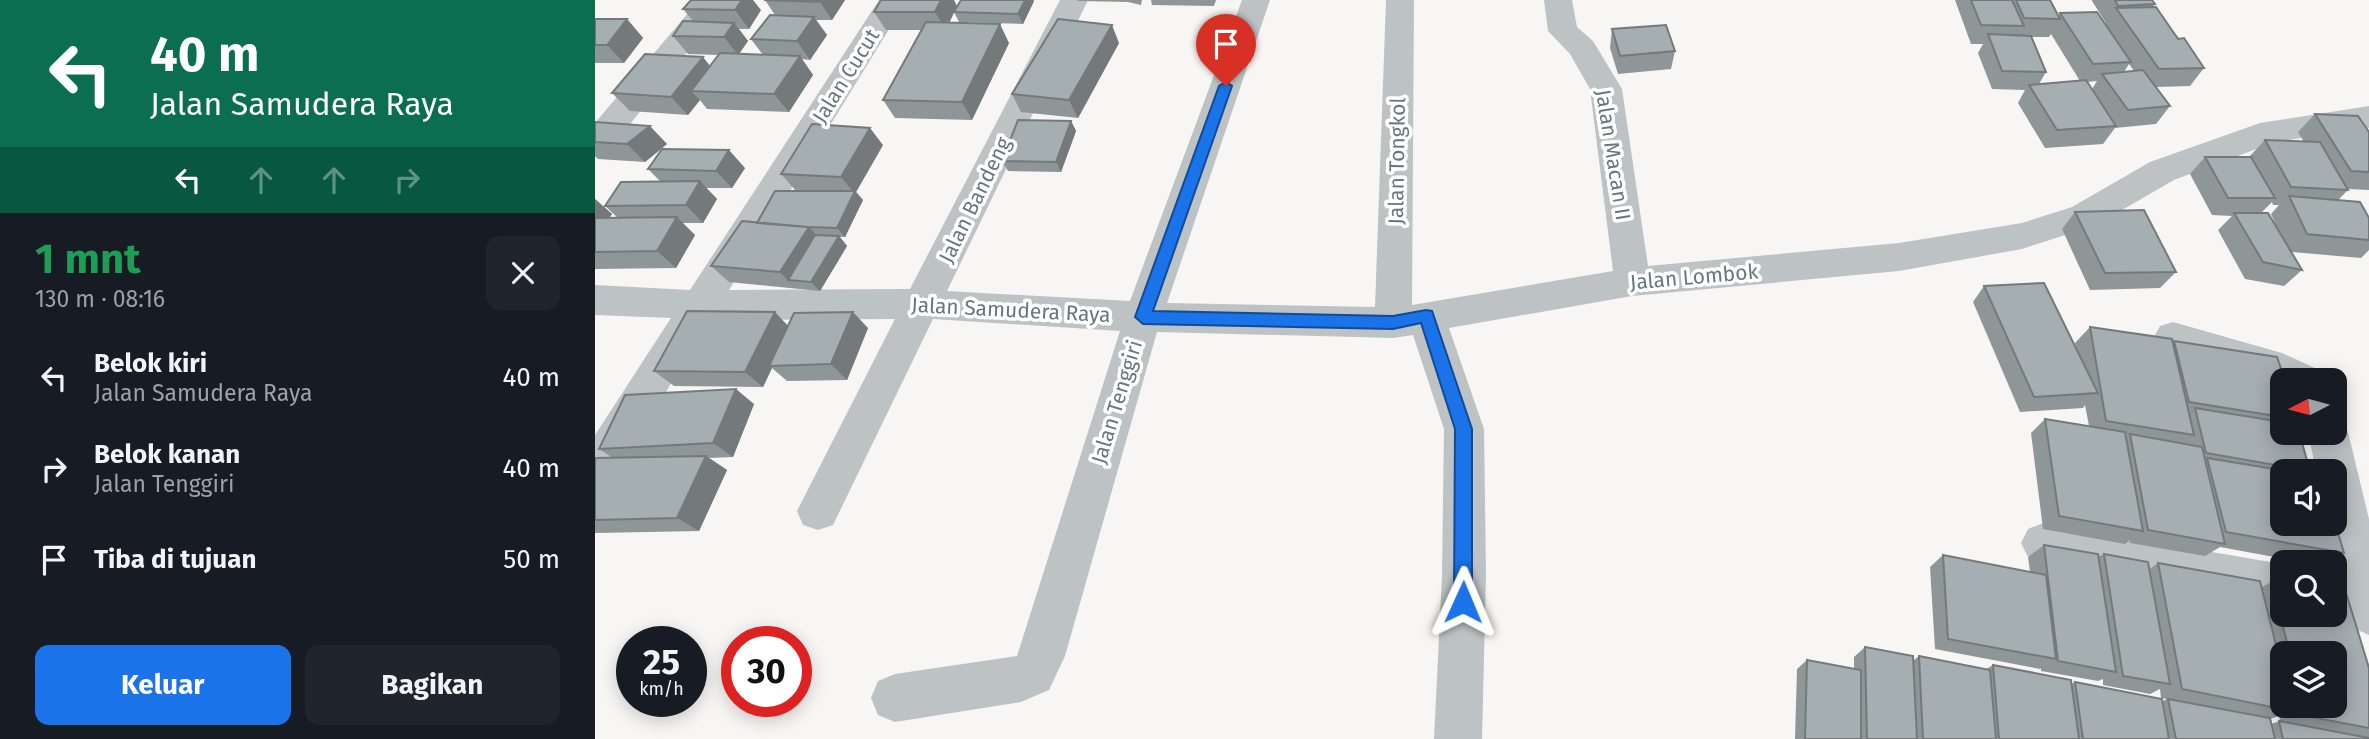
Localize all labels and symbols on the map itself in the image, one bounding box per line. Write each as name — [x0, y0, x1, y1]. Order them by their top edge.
pin — [1196, 14, 1256, 86]
street label: Jalan Cucut — [807, 24, 885, 128]
street label: Jalan Macan II — [1590, 88, 1636, 222]
street label: Jalan Tongkol — [1383, 97, 1411, 225]
street label: Jalan Bandeng — [933, 133, 1017, 267]
street label: Jalan Lombok — [1629, 258, 1759, 296]
street label: Jalan Samudera Raya — [911, 292, 1111, 328]
street label: Jalan Tenggiri — [1086, 337, 1148, 467]
north arrow — [2270, 368, 2347, 444]
position arrow — [1426, 565, 1500, 639]
speed limit sign: 30 — [721, 626, 812, 717]

